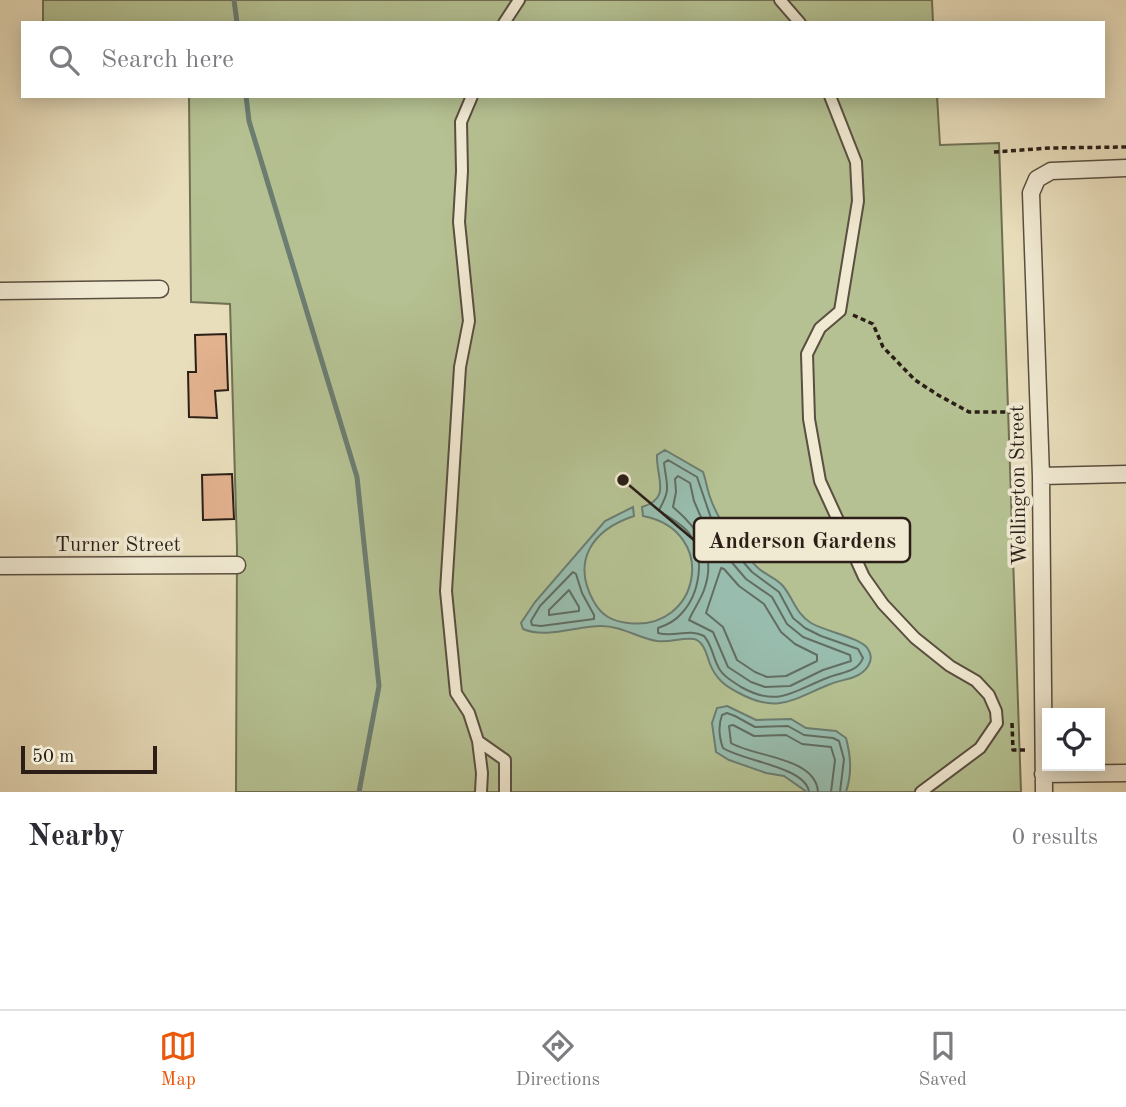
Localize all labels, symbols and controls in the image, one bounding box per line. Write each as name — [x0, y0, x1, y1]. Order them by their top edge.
search box — [21, 21, 1105, 98]
icon: search — [45, 41, 83, 79]
text: Search here — [101, 47, 234, 73]
street label: Wellington Street — [1007, 405, 1031, 565]
callout: Anderson Gardens — [694, 518, 910, 562]
text: Anderson Gardens — [708, 530, 896, 553]
street label: Turner Street — [55, 535, 181, 556]
map controls — [1042, 708, 1105, 771]
button: locate — [1042, 708, 1105, 771]
scale bar — [21, 743, 158, 775]
text: 50 m — [32, 748, 74, 767]
text: Nearby — [28, 822, 125, 852]
text: 0 results — [1012, 826, 1098, 849]
tab: Map — [159, 1027, 197, 1092]
tab: Directions — [516, 1027, 600, 1092]
tab: Saved — [918, 1027, 967, 1092]

